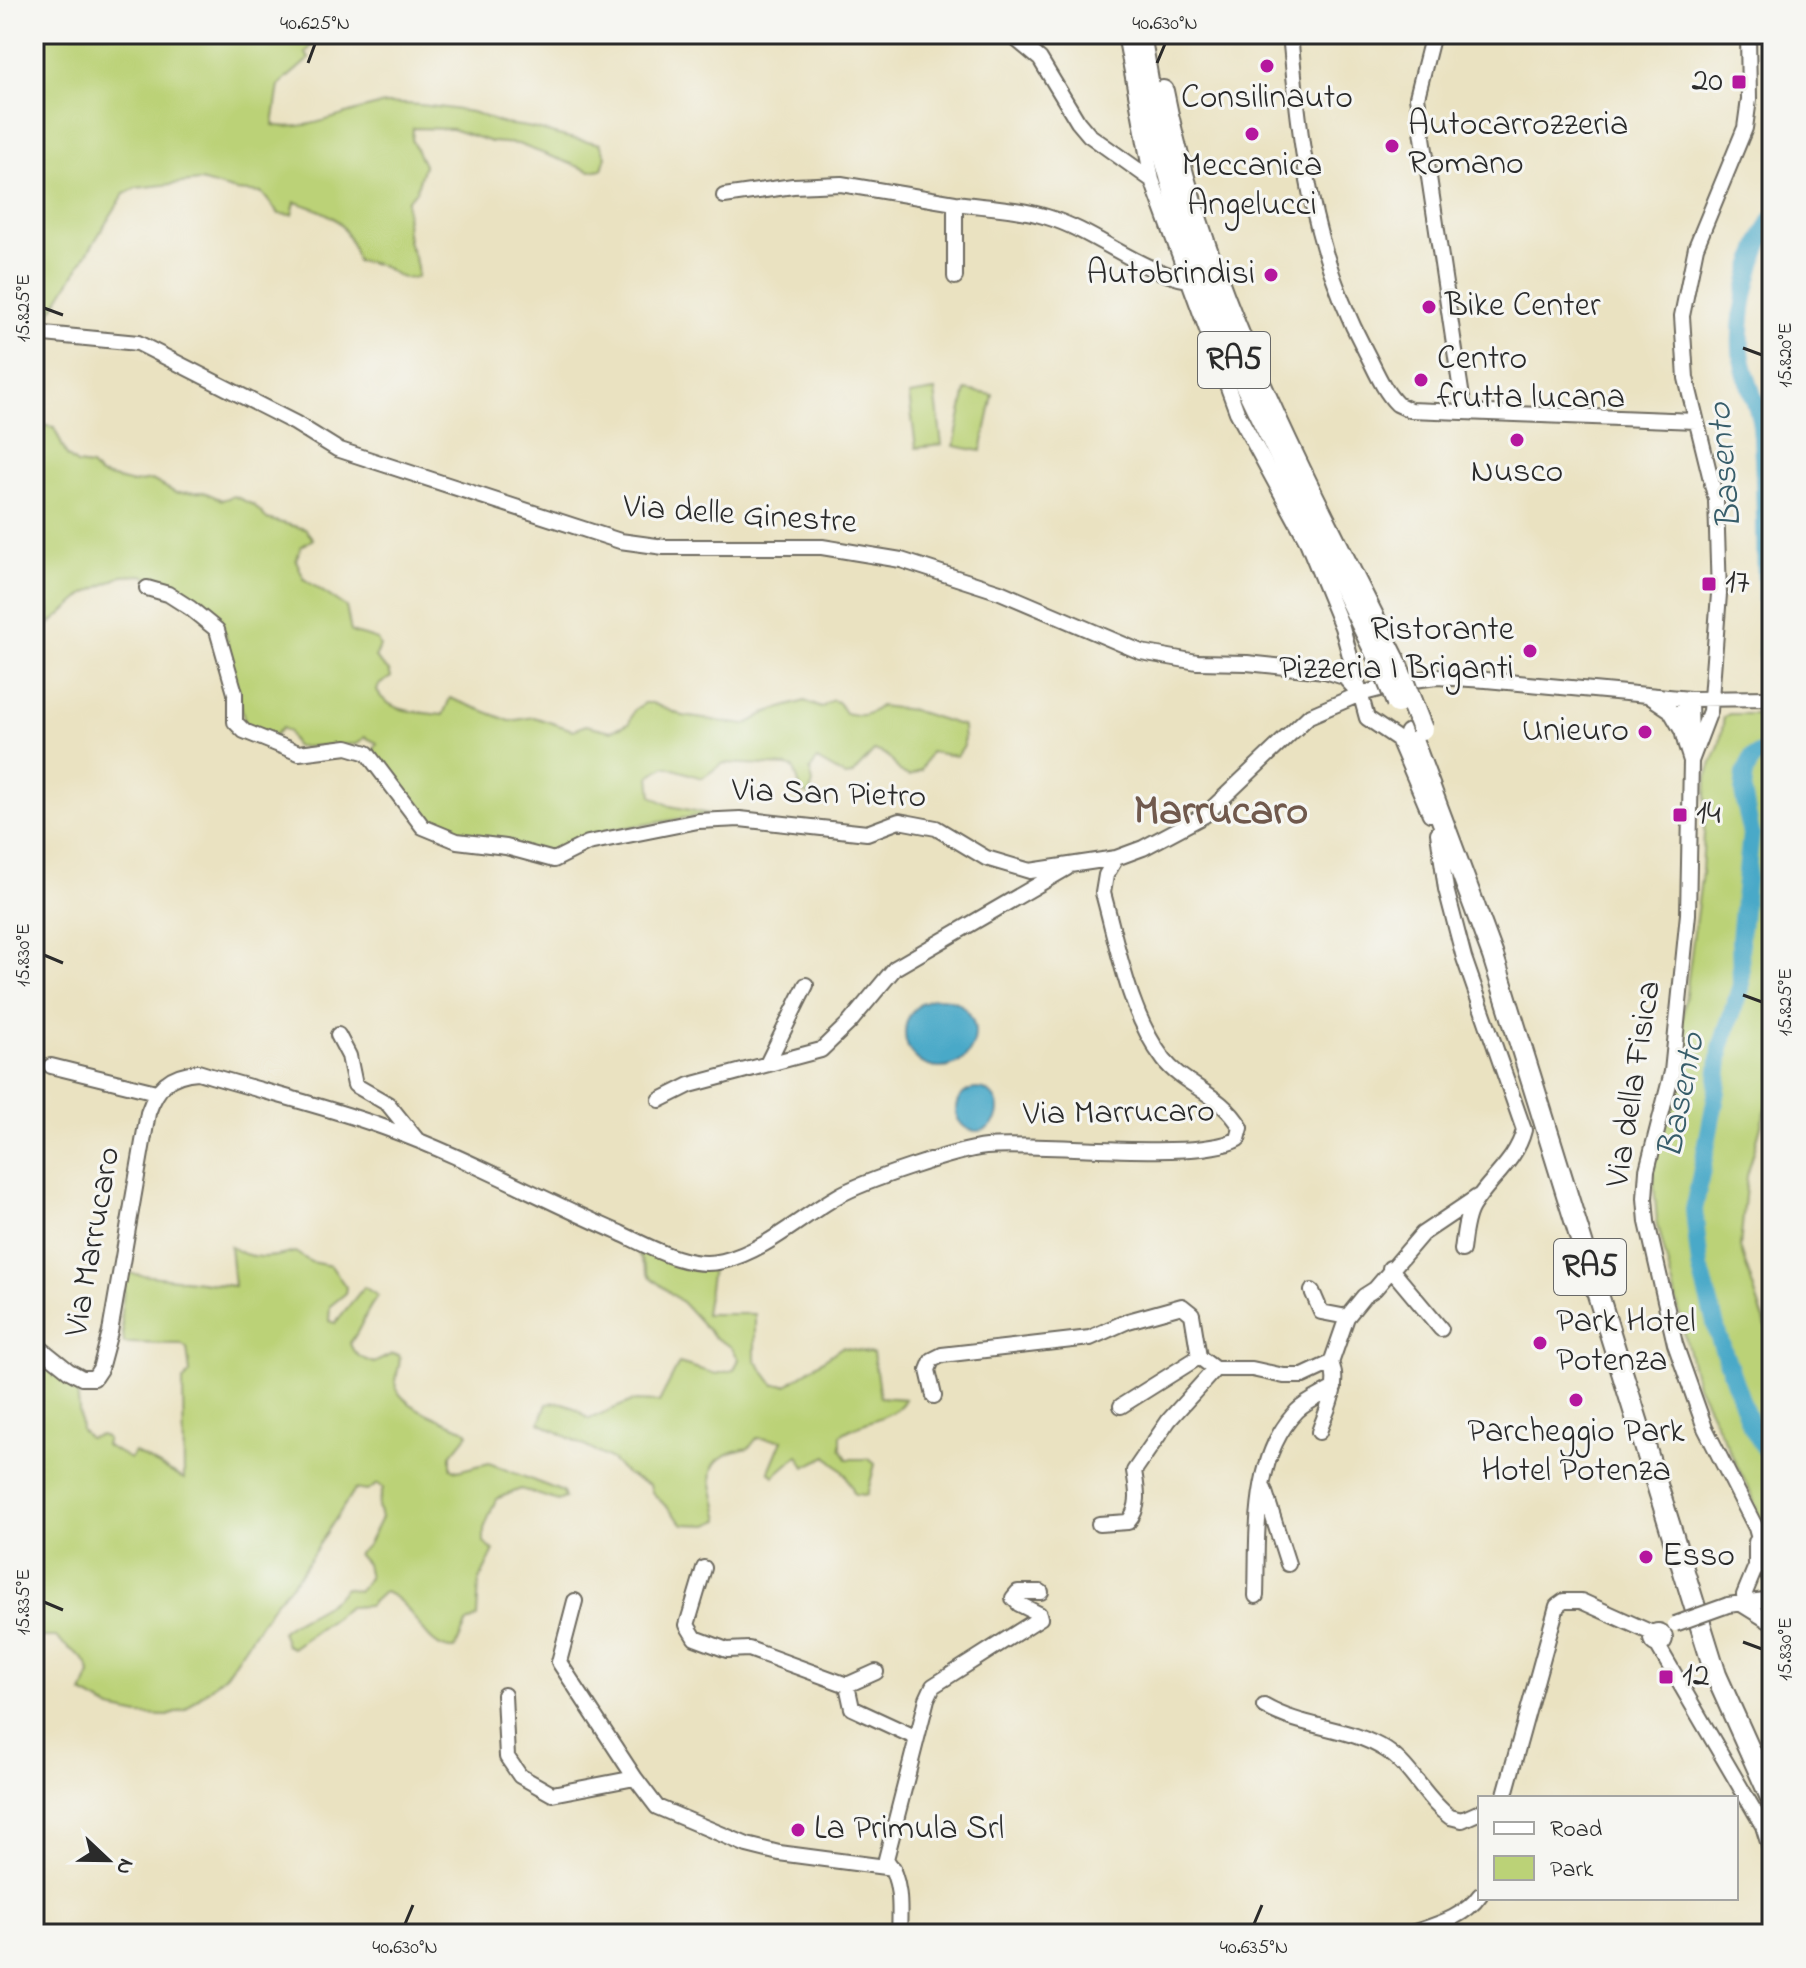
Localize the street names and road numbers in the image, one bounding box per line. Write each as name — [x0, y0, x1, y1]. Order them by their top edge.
road number: RA5 — [1198, 332, 1270, 388]
street label: Via delle Ginestre — [620, 483, 859, 549]
street label: Via San Pietro — [730, 767, 927, 823]
street label: Via della Fisica — [1594, 977, 1676, 1192]
street label: Via Marrucaro — [1022, 1087, 1215, 1141]
street label: Via Marrucaro — [53, 1143, 135, 1342]
road number: RA5 — [1554, 1239, 1626, 1295]

